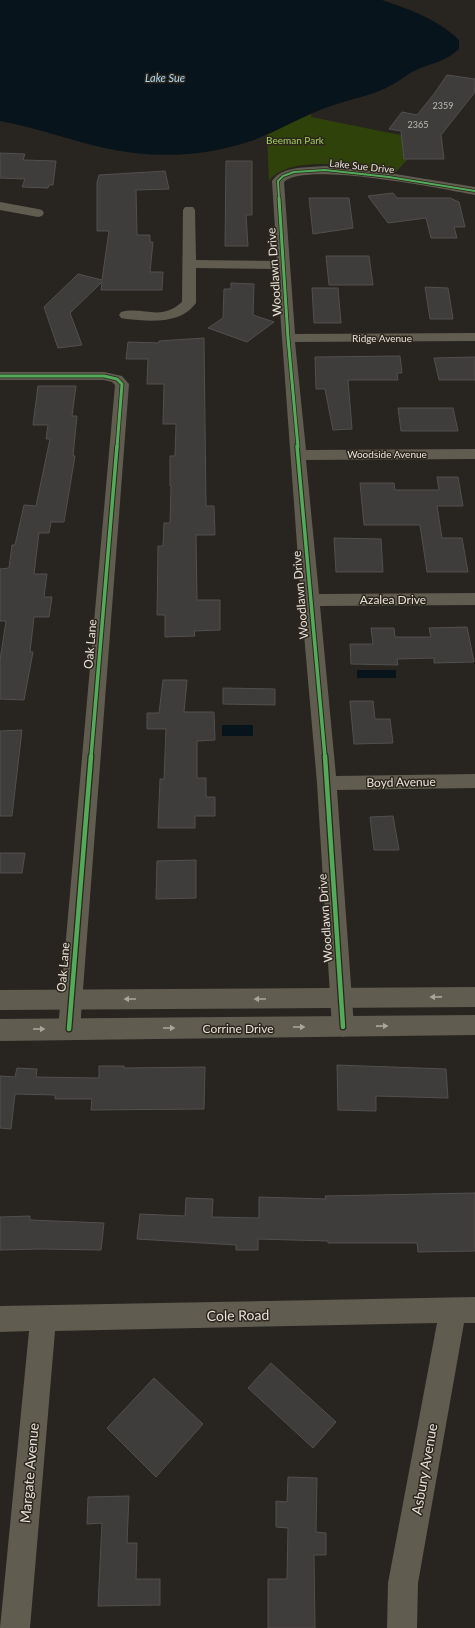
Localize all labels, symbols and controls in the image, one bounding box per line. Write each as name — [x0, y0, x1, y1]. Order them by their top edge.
water label: Lake Sue — [145, 71, 185, 84]
house number: 2359 — [433, 100, 453, 111]
house number: 2365 — [408, 119, 428, 130]
park label: Beeman Park — [266, 134, 325, 146]
street label: Lake Sue Drive — [329, 157, 395, 175]
street label: Woodlawn Drive — [263, 227, 285, 317]
street label: Ridge Avenue — [352, 332, 412, 344]
street label: Woodside Avenue — [347, 448, 427, 460]
street label: Woodlawn Drive — [289, 550, 311, 640]
street label: Azalea Drive — [360, 592, 426, 607]
street label: Oak Lane — [80, 619, 100, 669]
street label: Boyd Avenue — [366, 774, 436, 790]
street label: Woodlawn Drive — [314, 873, 336, 963]
street label: Oak Lane — [53, 942, 73, 992]
one-way arrow — [429, 994, 442, 1000]
one-way arrow — [123, 996, 136, 1002]
one-way arrow — [253, 996, 266, 1002]
street label: Corrine Drive — [202, 1021, 274, 1036]
one-way arrow — [376, 1023, 389, 1029]
one-way arrow — [293, 1024, 306, 1030]
one-way arrow — [163, 1025, 176, 1031]
one-way arrow — [33, 1026, 46, 1032]
street label: Cole Road — [207, 1306, 269, 1324]
street label: Margate Avenue — [16, 1422, 42, 1524]
street label: Asbury Avenue — [408, 1422, 440, 1516]

